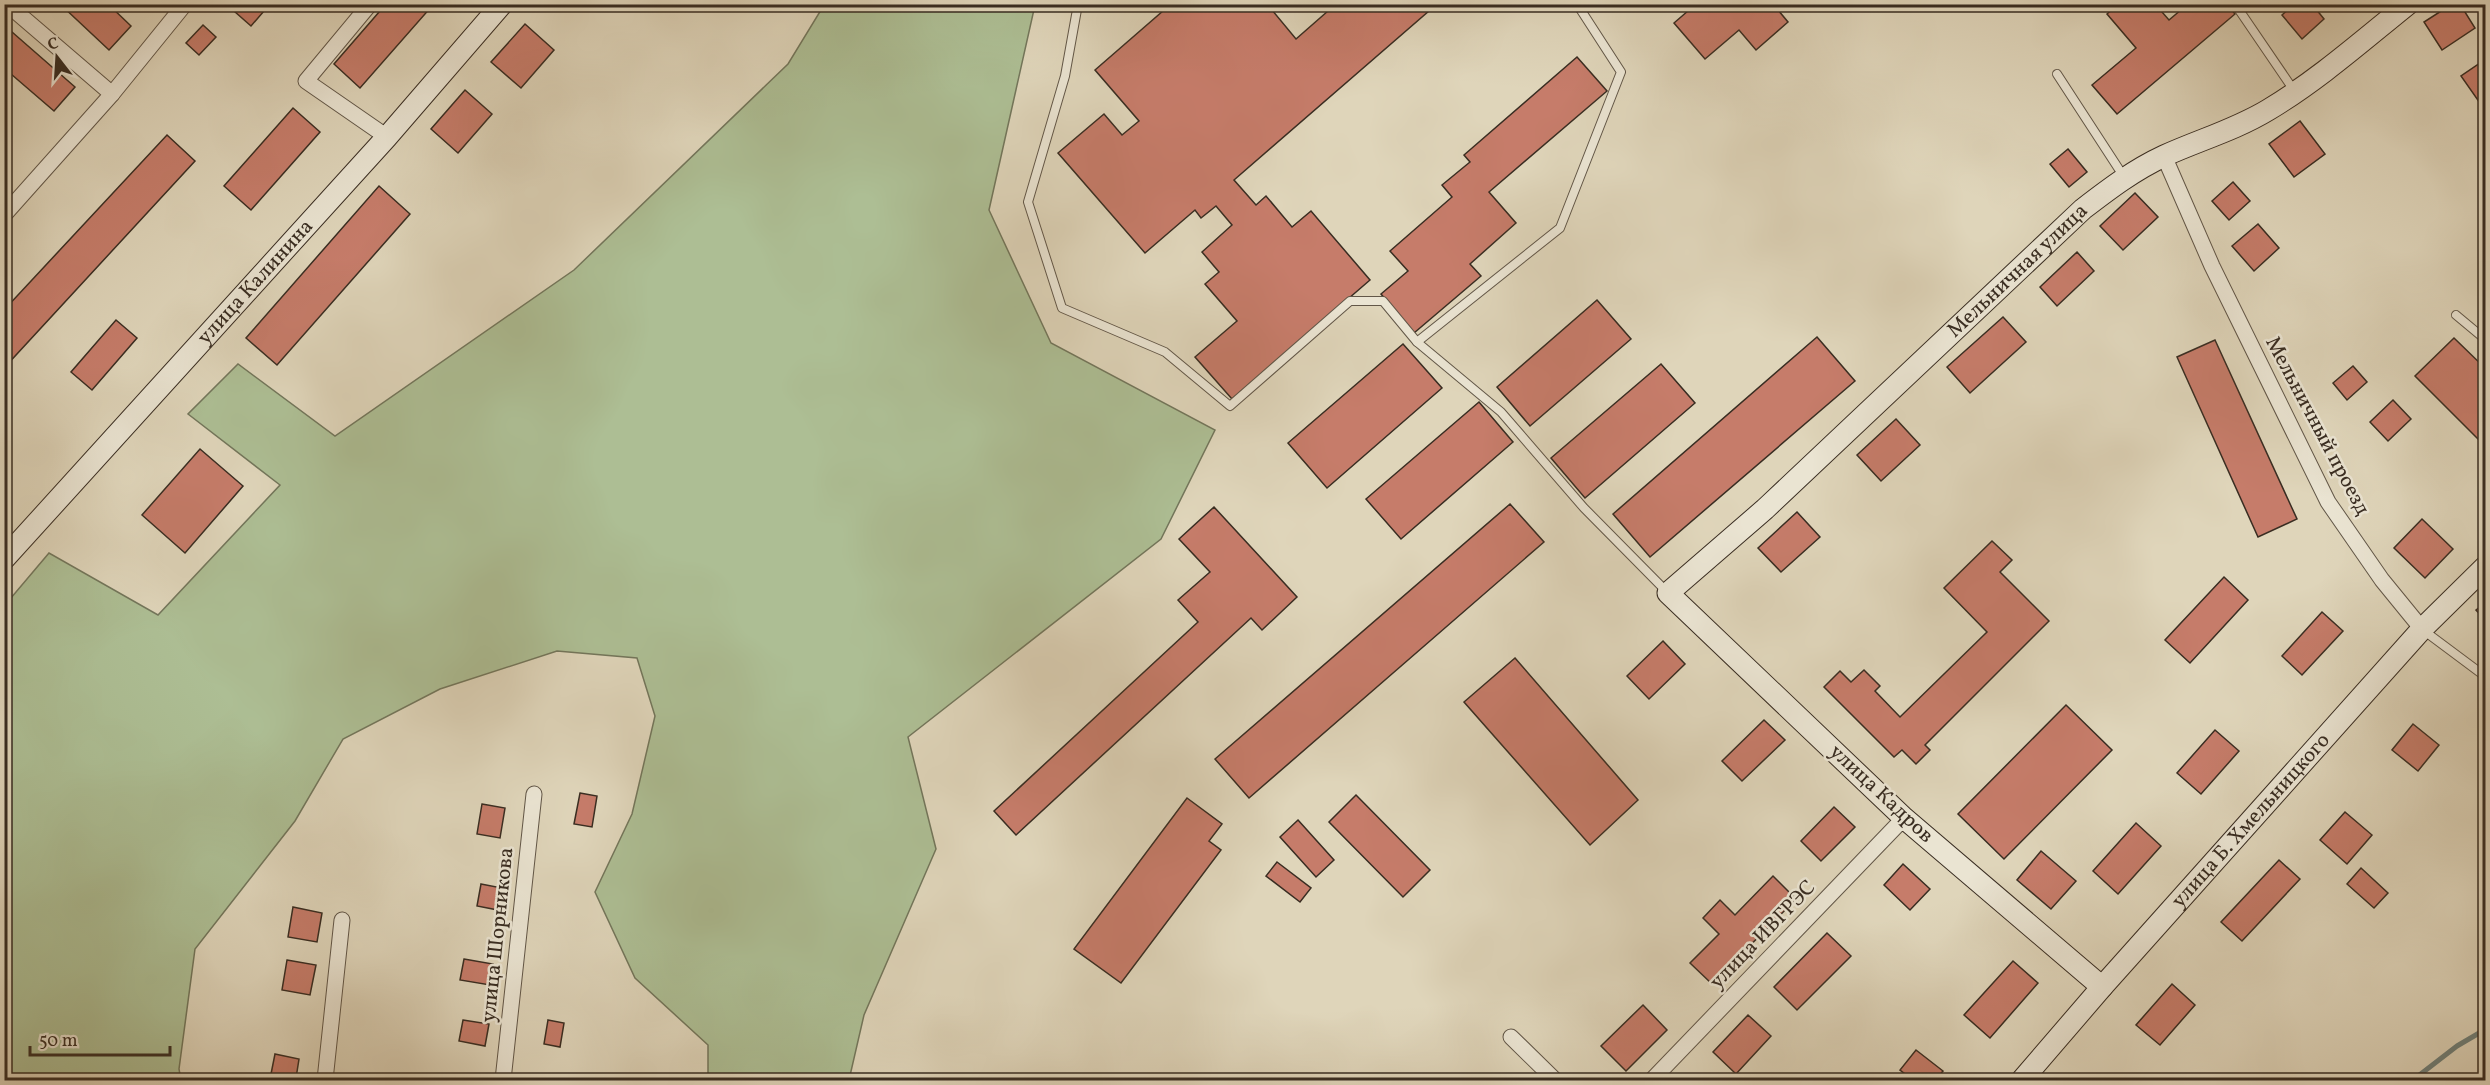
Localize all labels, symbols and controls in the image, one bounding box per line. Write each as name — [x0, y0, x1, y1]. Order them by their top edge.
north arrow — [27, 27, 87, 87]
text: С — [45, 33, 61, 57]
street label: Мельничная улица — [1941, 197, 2094, 344]
street label: улица Калинина — [191, 213, 320, 351]
street label: Мельничный проезд — [2258, 332, 2376, 521]
street label: улица Б. Хмельницкого — [2165, 727, 2337, 914]
street label: улица Кадров — [1822, 738, 1940, 850]
street label: улица Шорникова — [474, 846, 522, 1024]
street label: улица ИВГРЭС — [1703, 874, 1823, 996]
scale bar — [30, 1019, 170, 1057]
text: 50 m — [39, 1029, 78, 1054]

